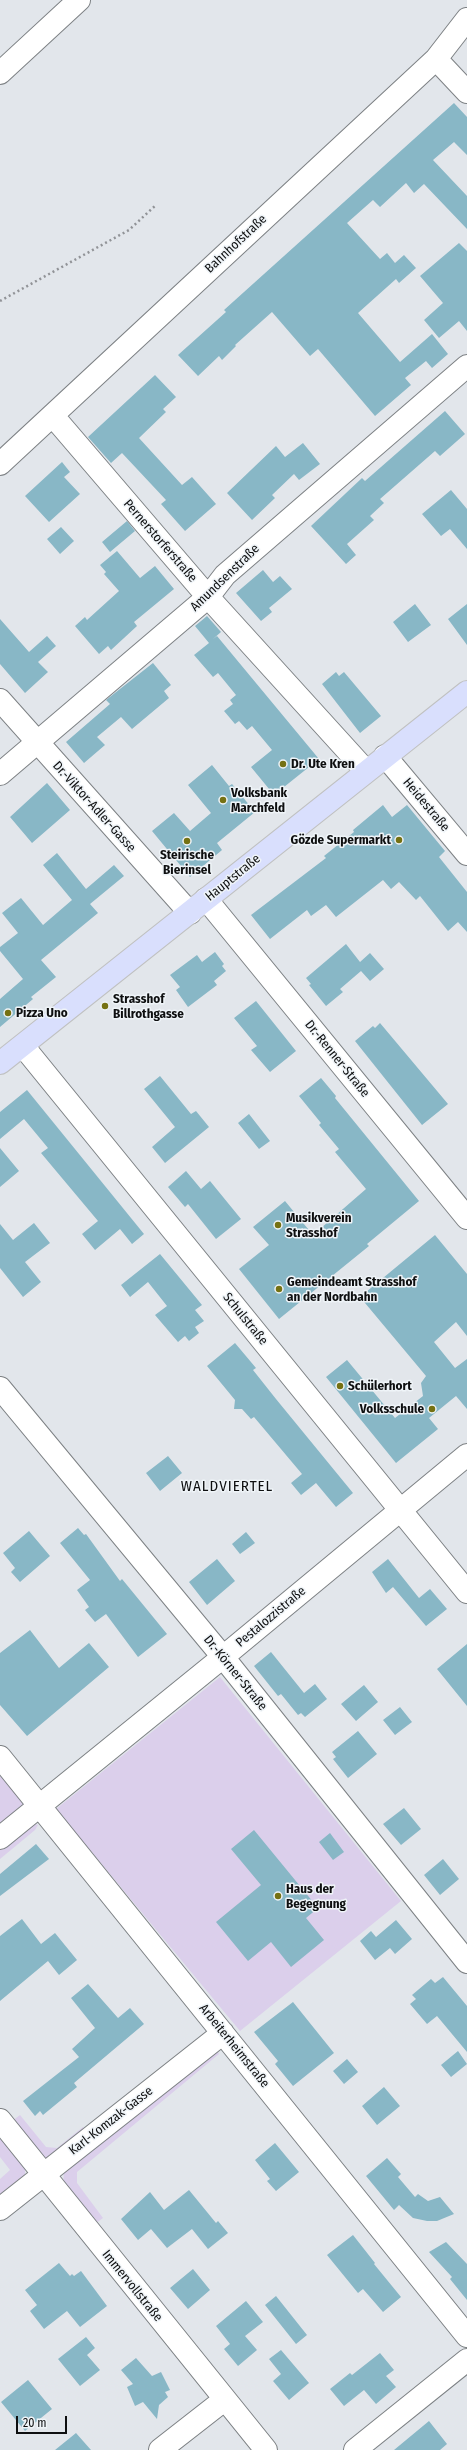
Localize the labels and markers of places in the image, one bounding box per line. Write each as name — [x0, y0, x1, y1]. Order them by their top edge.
place label: Dr. Ute Kren — [291, 756, 355, 772]
marker: Dr. Ute Kren — [278, 759, 288, 769]
place label: Volksbank Marchfeld — [231, 785, 287, 816]
marker: Volksbank Marchfeld — [218, 795, 228, 805]
place label: Gözde Supermarkt — [291, 832, 391, 848]
marker: Gözde Supermarkt — [394, 835, 404, 845]
marker: Steirische Bierinsel — [182, 836, 192, 846]
place label: Steirische Bierinsel — [160, 847, 214, 878]
place label: Strasshof Billrothgasse — [113, 991, 184, 1022]
marker: Strasshof Billrothgasse — [100, 1001, 110, 1011]
place label: Pizza Uno — [16, 1005, 68, 1021]
marker: Pizza Uno — [3, 1008, 13, 1018]
place label: Musikverein Strasshof — [286, 1210, 352, 1241]
marker: Musikverein Strasshof — [273, 1220, 283, 1230]
place label: Gemeindeamt Strasshof an der Nordbahn — [287, 1274, 417, 1305]
marker: Gemeindeamt Strasshof an der Nordbahn — [274, 1284, 284, 1294]
place label: Schülerhort — [348, 1378, 412, 1394]
marker: Schülerhort — [335, 1381, 345, 1391]
place label: Volksschule — [360, 1401, 424, 1417]
marker: Volksschule — [427, 1404, 437, 1414]
place label: Haus der Begegnung — [286, 1881, 346, 1912]
marker: Haus der Begegnung — [273, 1891, 283, 1901]

